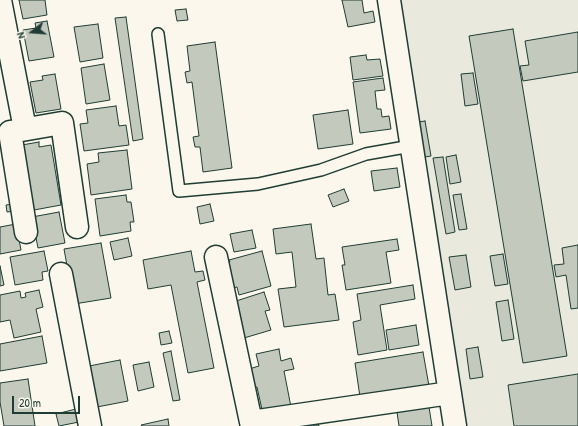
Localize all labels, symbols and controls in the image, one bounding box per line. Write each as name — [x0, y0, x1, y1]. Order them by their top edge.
north arrow — [12, 12, 52, 52]
text: N — [13, 31, 28, 40]
scale bar — [14, 388, 82, 414]
text: 20 m — [19, 394, 41, 411]

